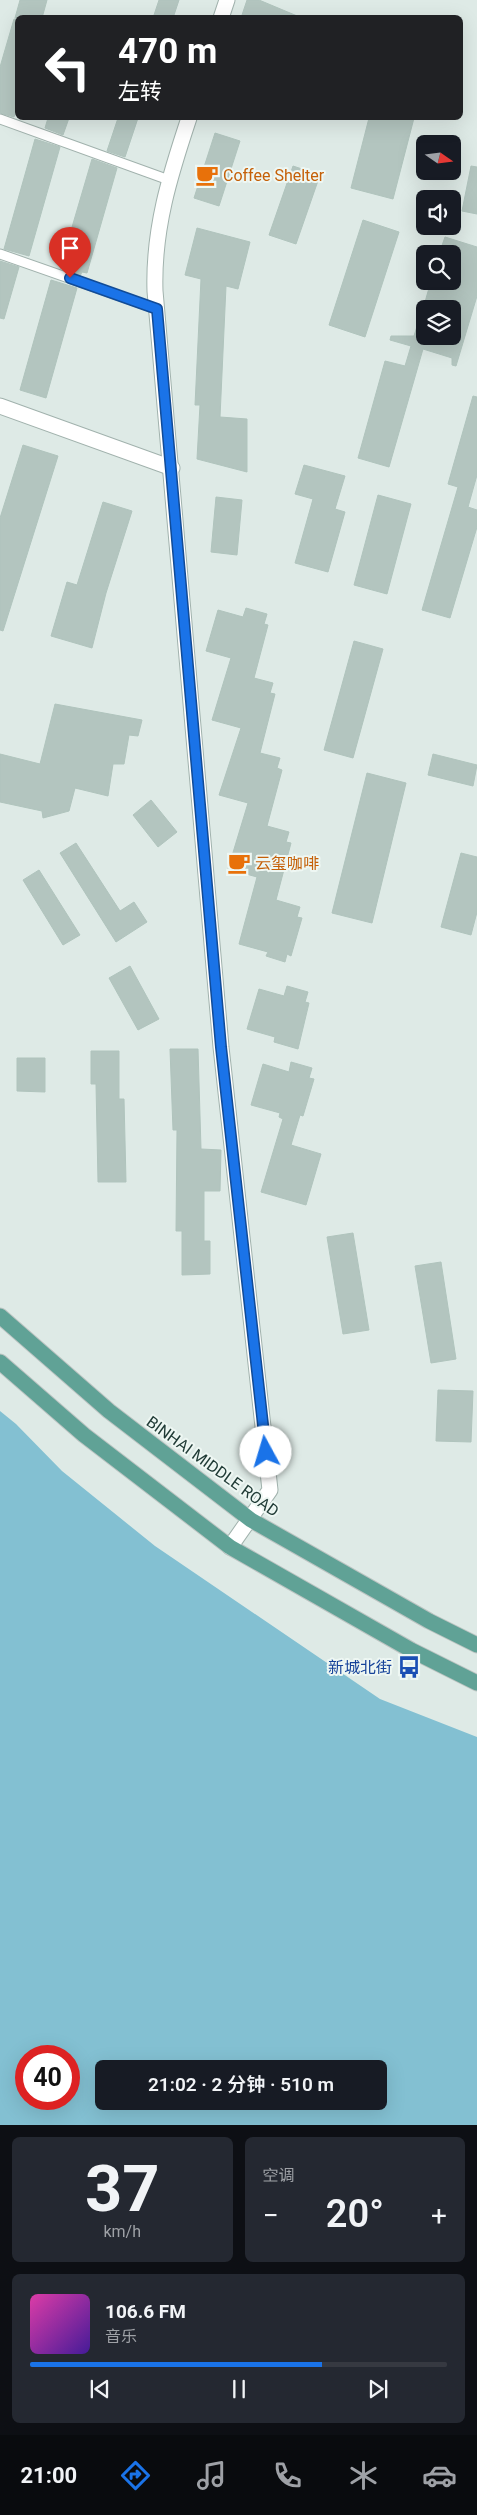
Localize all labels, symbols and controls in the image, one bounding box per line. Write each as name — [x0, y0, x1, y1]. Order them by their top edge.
text: 470 m — [118, 31, 217, 72]
icon: left — [35, 35, 100, 100]
text: 左转 — [118, 79, 162, 104]
north arrow — [416, 135, 461, 180]
map controls — [416, 135, 461, 345]
cafe icon: Coffee Shelter — [194, 162, 220, 188]
place label: Coffee Shelter — [223, 166, 325, 185]
button: sound — [416, 190, 461, 235]
pin — [49, 227, 91, 278]
icon: arrive — [56, 234, 84, 262]
button: search — [416, 245, 461, 290]
button: layers — [416, 300, 461, 345]
cafe icon: 云玺咖啡 — [226, 850, 252, 876]
place label: 云玺咖啡 — [255, 854, 319, 873]
street label: BINHAI MIDDLE ROAD — [143, 1412, 282, 1521]
position arrow — [239, 1425, 291, 1477]
bus stop icon: 新城北街 — [396, 1654, 422, 1680]
place label: 新城北街 — [328, 1658, 392, 1677]
speed limit sign: 40 — [15, 2045, 80, 2110]
text: 21:02 · 2 分钟 · 510 m — [148, 2073, 334, 2096]
text: 37 — [85, 2151, 160, 2227]
text: 空调 — [263, 2166, 295, 2185]
text: 20° — [326, 2192, 384, 2236]
text: − — [263, 2199, 279, 2232]
text: + — [431, 2199, 447, 2232]
text: km/h — [103, 2222, 141, 2241]
text: 106.6 FM — [105, 2300, 186, 2323]
text: 音乐 — [105, 2327, 137, 2346]
icon: previous — [86, 2375, 114, 2403]
icon: pause — [225, 2375, 253, 2403]
icon: next — [364, 2375, 392, 2403]
icon: directions — [118, 2458, 153, 2493]
icon: music — [194, 2458, 229, 2493]
icon: phone — [270, 2458, 305, 2493]
icon: climate — [346, 2458, 381, 2493]
icon: car — [422, 2458, 457, 2493]
text: 21:00 — [20, 2463, 77, 2488]

